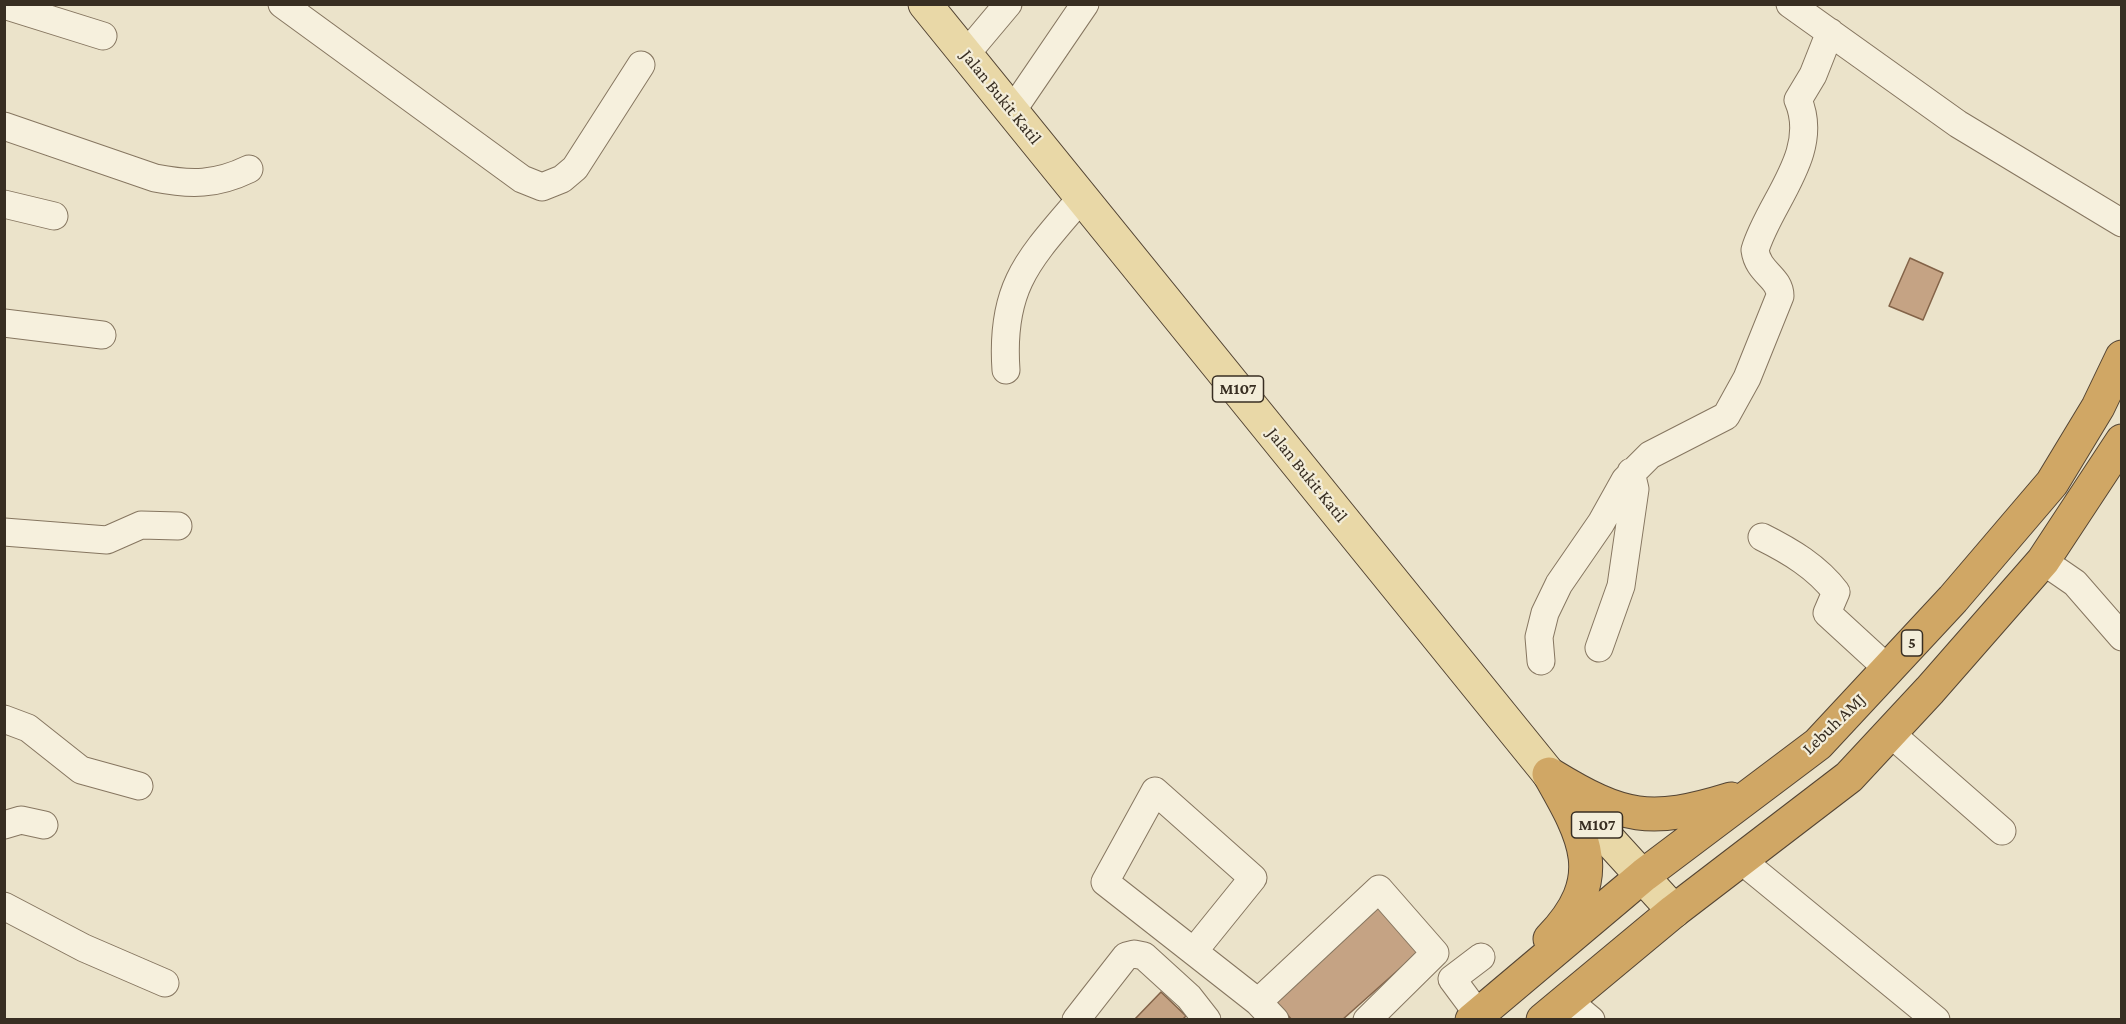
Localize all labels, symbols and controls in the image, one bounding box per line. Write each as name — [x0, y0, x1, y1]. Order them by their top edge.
street label: Jalan Bukit Katil — [956, 45, 1046, 149]
road number: M107 — [1212, 376, 1264, 402]
street label: Jalan Bukit Katil — [1262, 423, 1352, 527]
road number: 5 — [1902, 630, 1922, 656]
street label: Lebuh AMJ — [1798, 689, 1870, 759]
road number: M107 — [1572, 812, 1622, 838]

